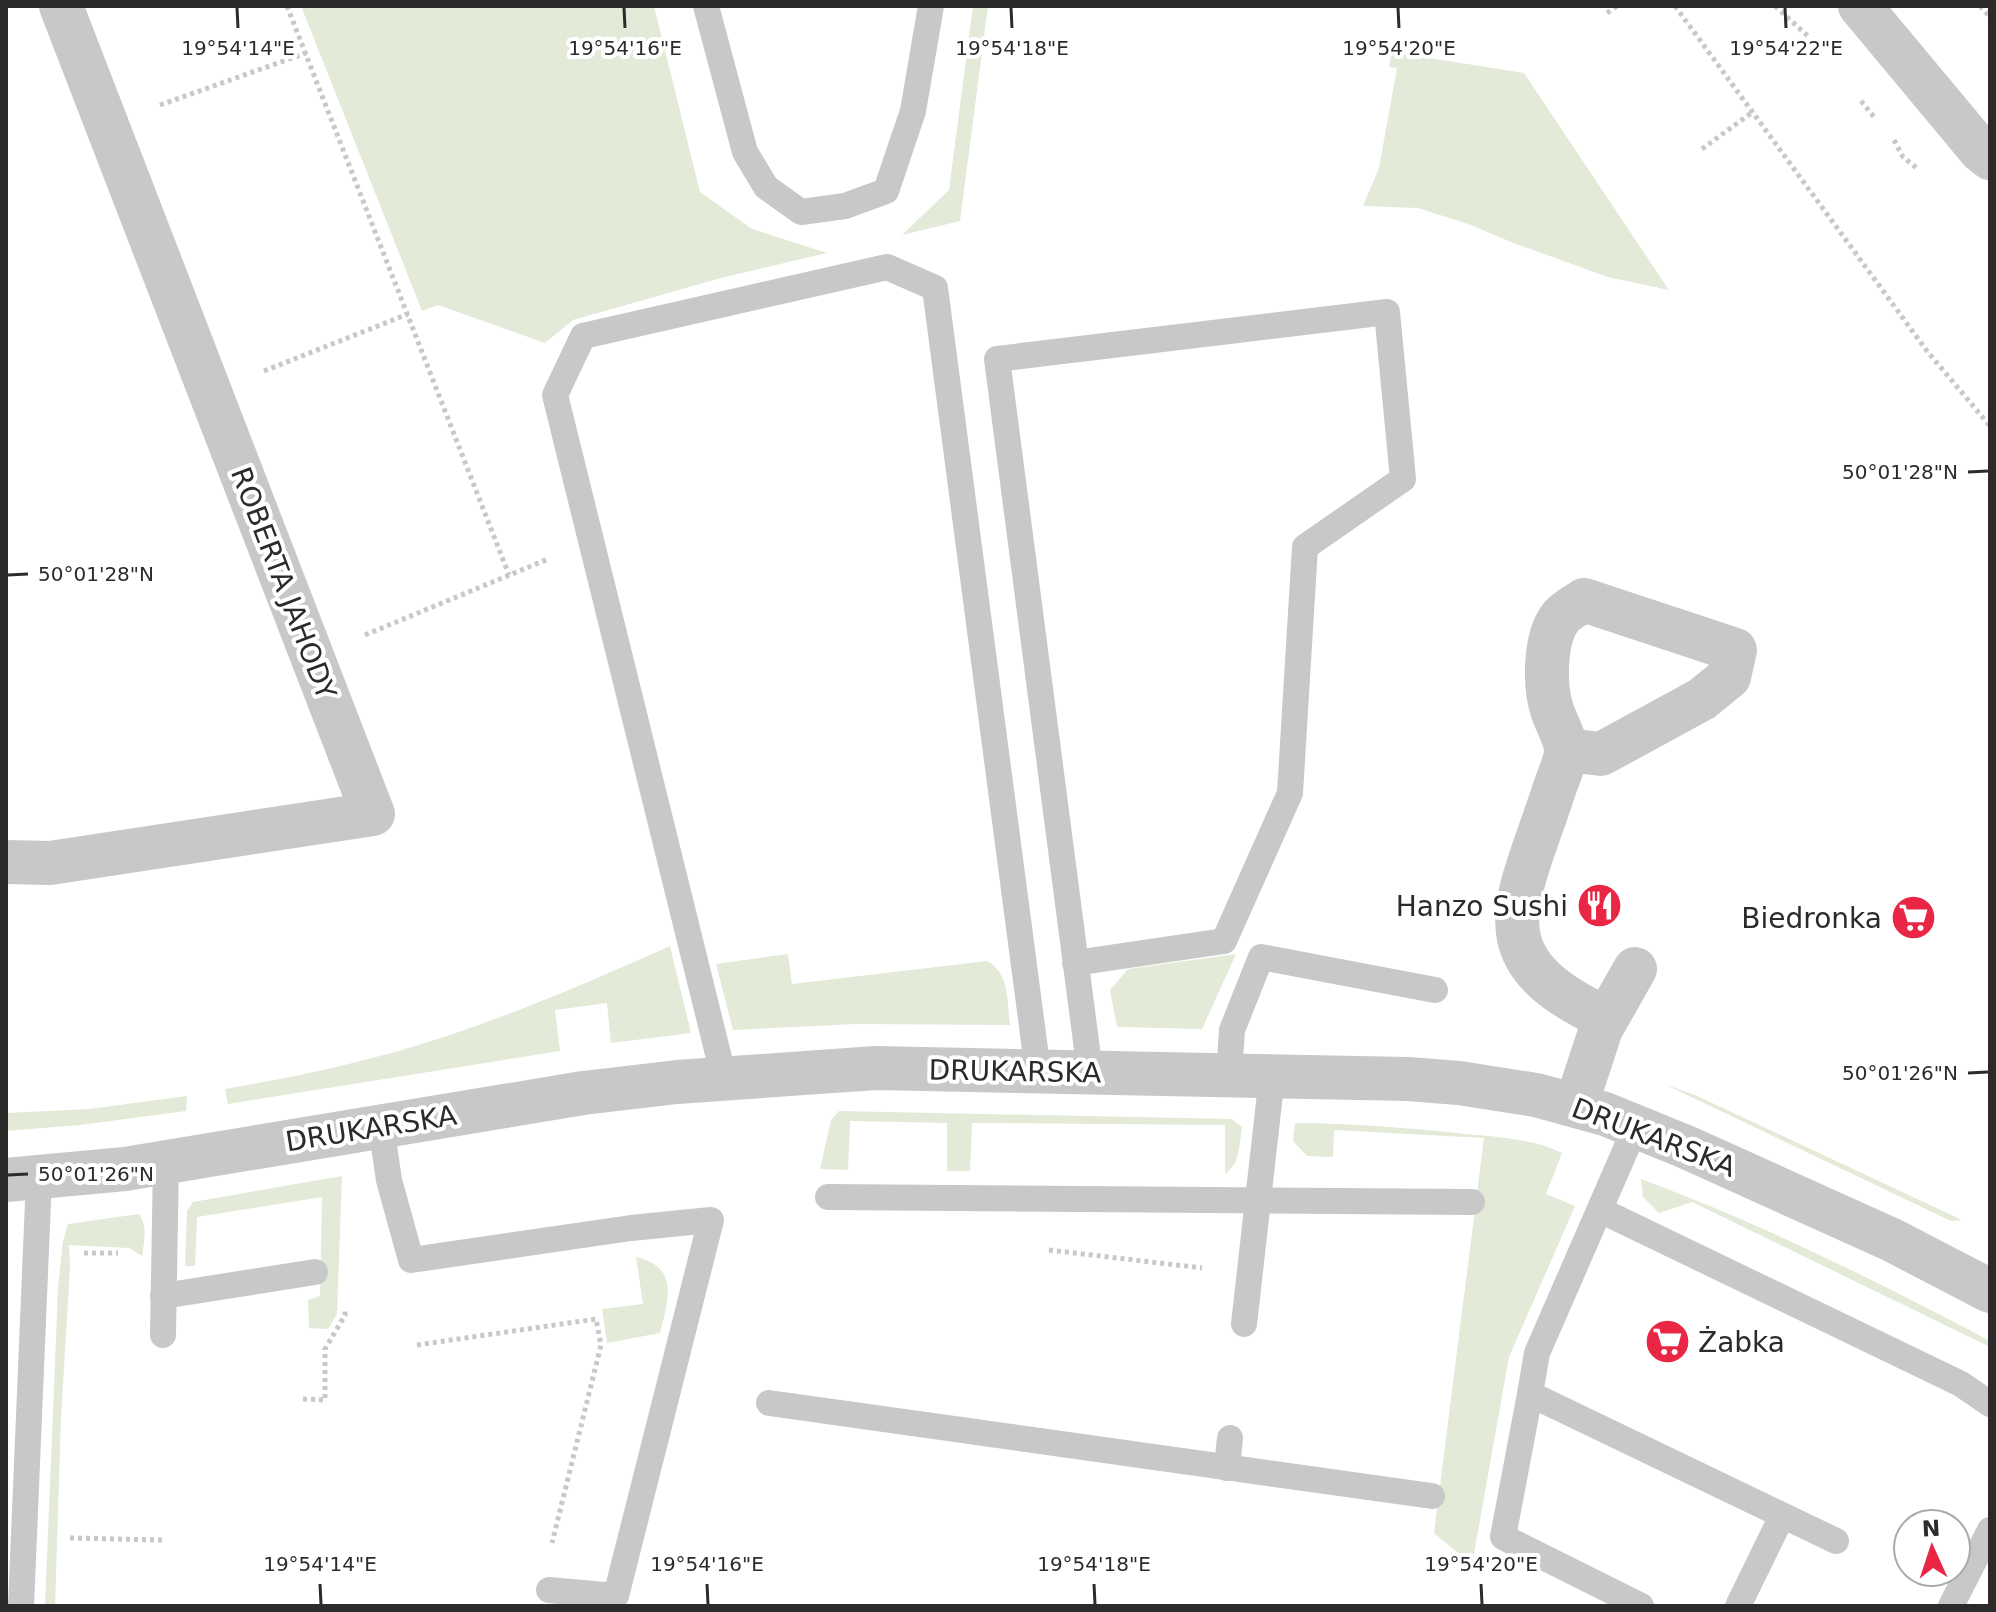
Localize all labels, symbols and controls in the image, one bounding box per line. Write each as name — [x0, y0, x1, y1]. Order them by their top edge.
text: 19°54'14"E — [181, 36, 295, 60]
text: 19°54'16"E — [568, 36, 682, 60]
text: 19°54'18"E — [955, 36, 1069, 60]
text: 19°54'20"E — [1342, 36, 1456, 60]
text: 19°54'22"E — [1729, 36, 1843, 60]
text: 50°01'28"N — [1842, 460, 1958, 484]
street label: ROBERTA JAHODY — [224, 462, 343, 705]
text: 50°01'28"N — [38, 562, 154, 586]
restaurant icon: Hanzo Sushi — [1575, 882, 1623, 930]
place label: Hanzo Sushi — [1396, 890, 1568, 923]
supermarket icon: Biedronka — [1889, 894, 1937, 942]
place label: Biedronka — [1741, 902, 1882, 935]
street label: DRUKARSKA — [928, 1053, 1102, 1090]
text: 50°01'26"N — [1842, 1061, 1958, 1085]
street label: DRUKARSKA — [1567, 1091, 1740, 1184]
street label: DRUKARSKA — [283, 1099, 459, 1158]
text: 50°01'26"N — [38, 1162, 154, 1186]
supermarket icon: Żabka — [1643, 1318, 1691, 1366]
place label: Żabka — [1698, 1326, 1785, 1359]
north arrow — [1892, 1508, 1972, 1588]
text: N — [1921, 1516, 1941, 1541]
text: 19°54'14"E — [263, 1552, 377, 1576]
text: 19°54'16"E — [650, 1552, 764, 1576]
text: 19°54'18"E — [1037, 1552, 1151, 1576]
text: 19°54'20"E — [1424, 1552, 1538, 1576]

